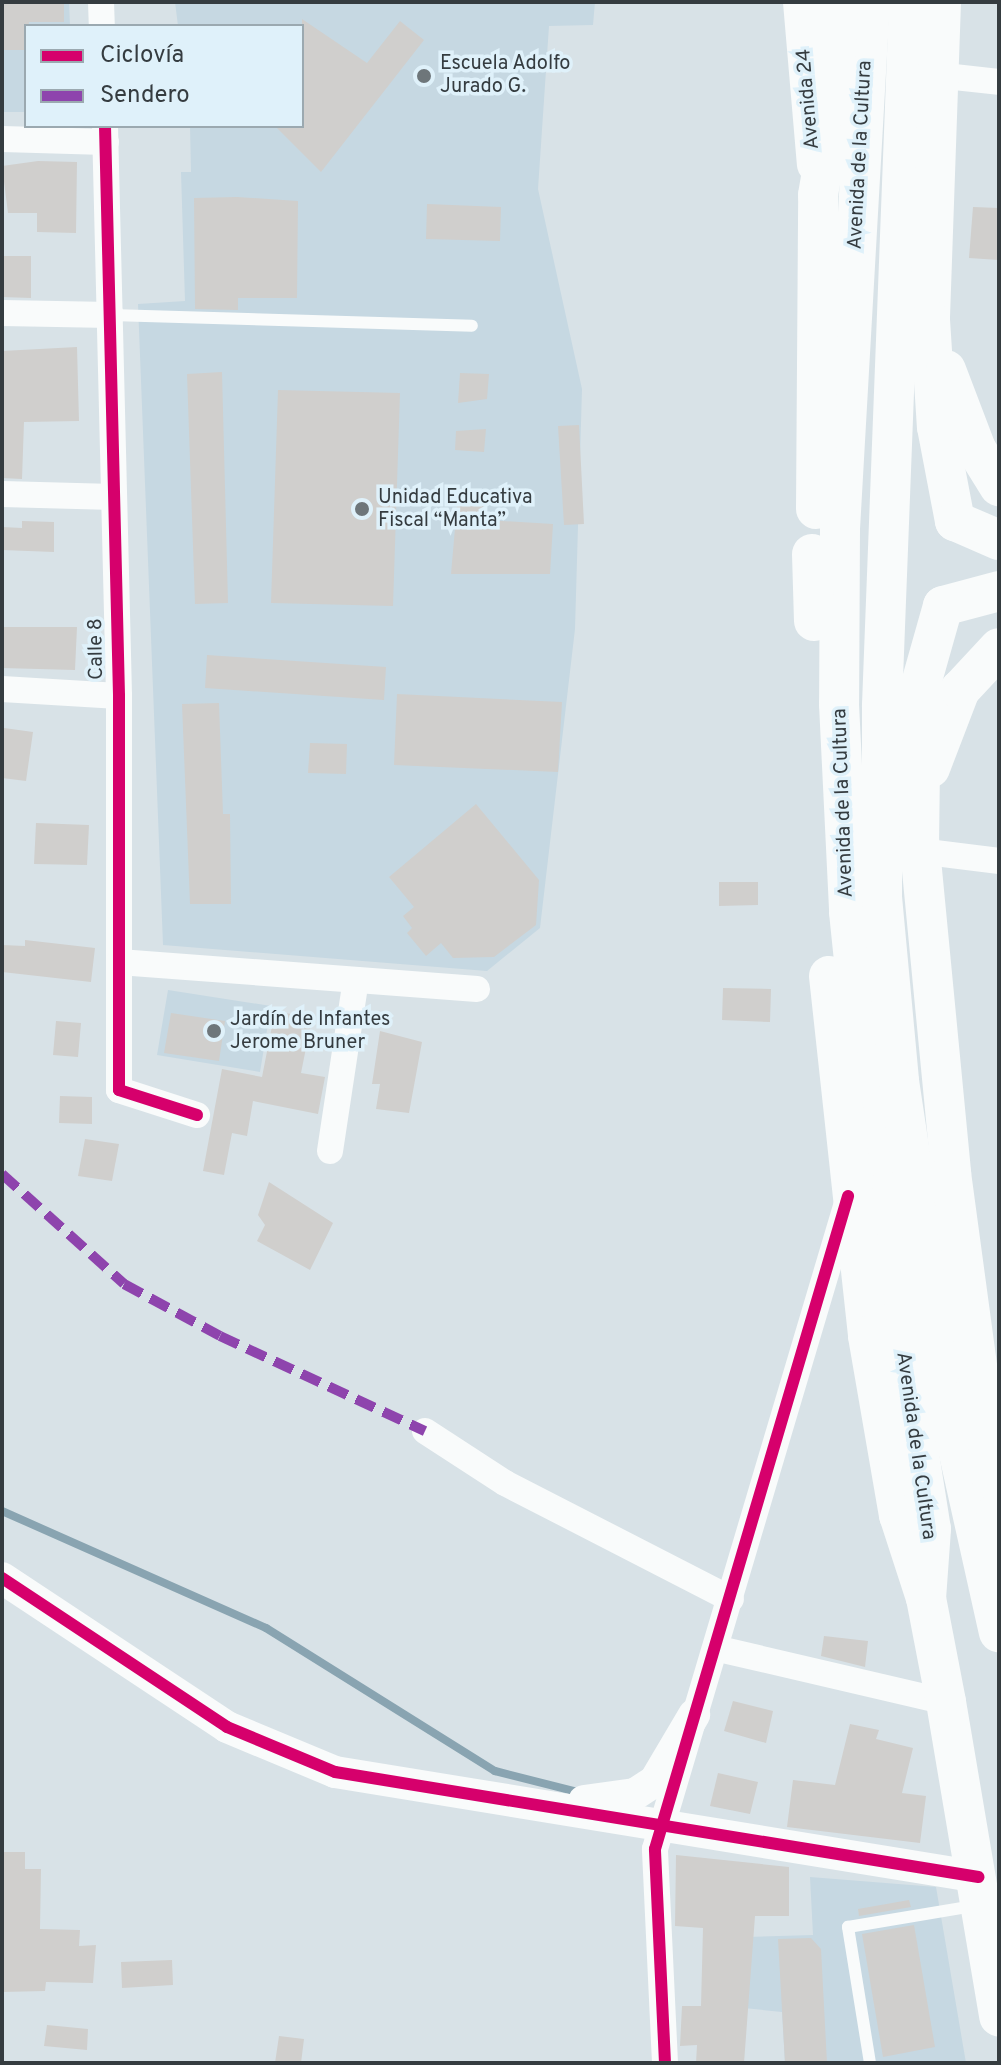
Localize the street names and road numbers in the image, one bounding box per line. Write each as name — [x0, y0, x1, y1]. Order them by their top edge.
street label: Avenida 24 — [793, 48, 825, 150]
street label: Avenida de la Cultura — [844, 60, 878, 250]
street label: Calle 8 — [84, 618, 110, 680]
street label: Avenida de la Cultura — [829, 708, 859, 898]
street label: Avenida de la Cultura — [890, 1351, 940, 1541]

